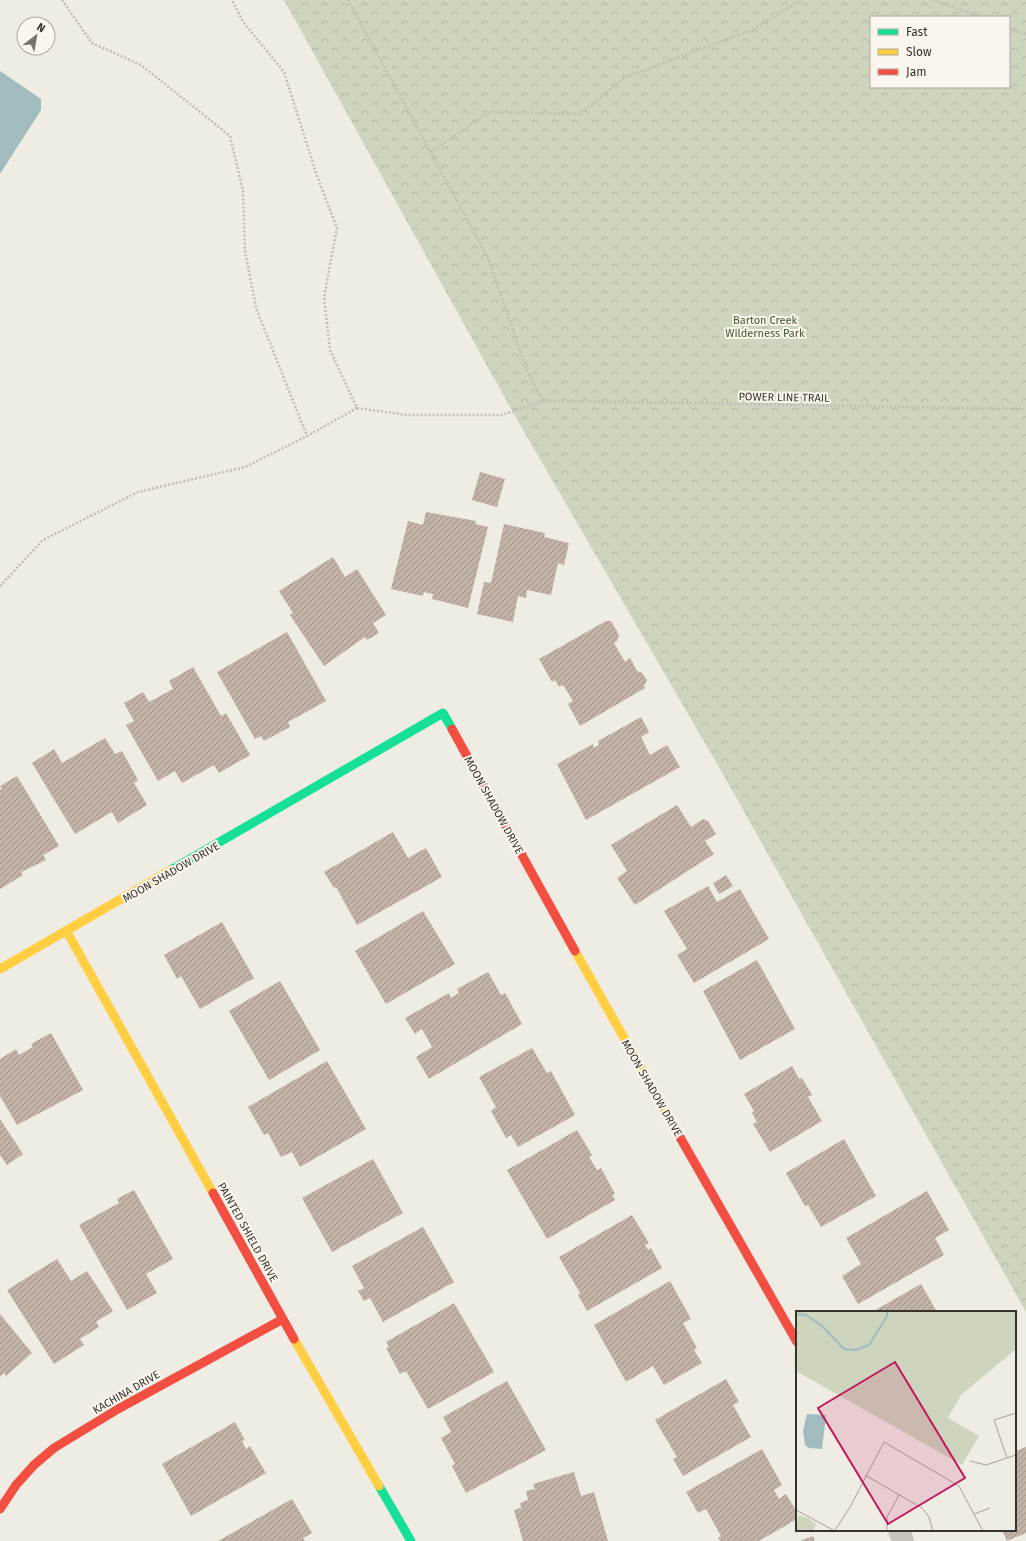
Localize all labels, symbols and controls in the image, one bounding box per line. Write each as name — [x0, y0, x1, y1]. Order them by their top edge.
north arrow — [16, 16, 56, 56]
legend — [870, 16, 1010, 88]
text: N — [34, 20, 47, 35]
text: Fast — [906, 25, 928, 39]
text: Slow — [906, 45, 932, 59]
text: Jam — [906, 65, 926, 79]
park label: Barton Creek Wilderness Park — [725, 314, 805, 340]
street label: POWER LINE TRAIL — [738, 390, 830, 405]
street label: MOON SHADOW DRIVE — [461, 754, 526, 856]
street label: MOON SHADOW DRIVE — [121, 839, 222, 905]
street label: MOON SHADOW DRIVE — [619, 1038, 685, 1139]
street label: PAINTED SHIELD DRIVE — [215, 1180, 280, 1284]
inset map — [796, 1311, 1016, 1531]
street label: KACHINA DRIVE — [90, 1368, 162, 1417]

